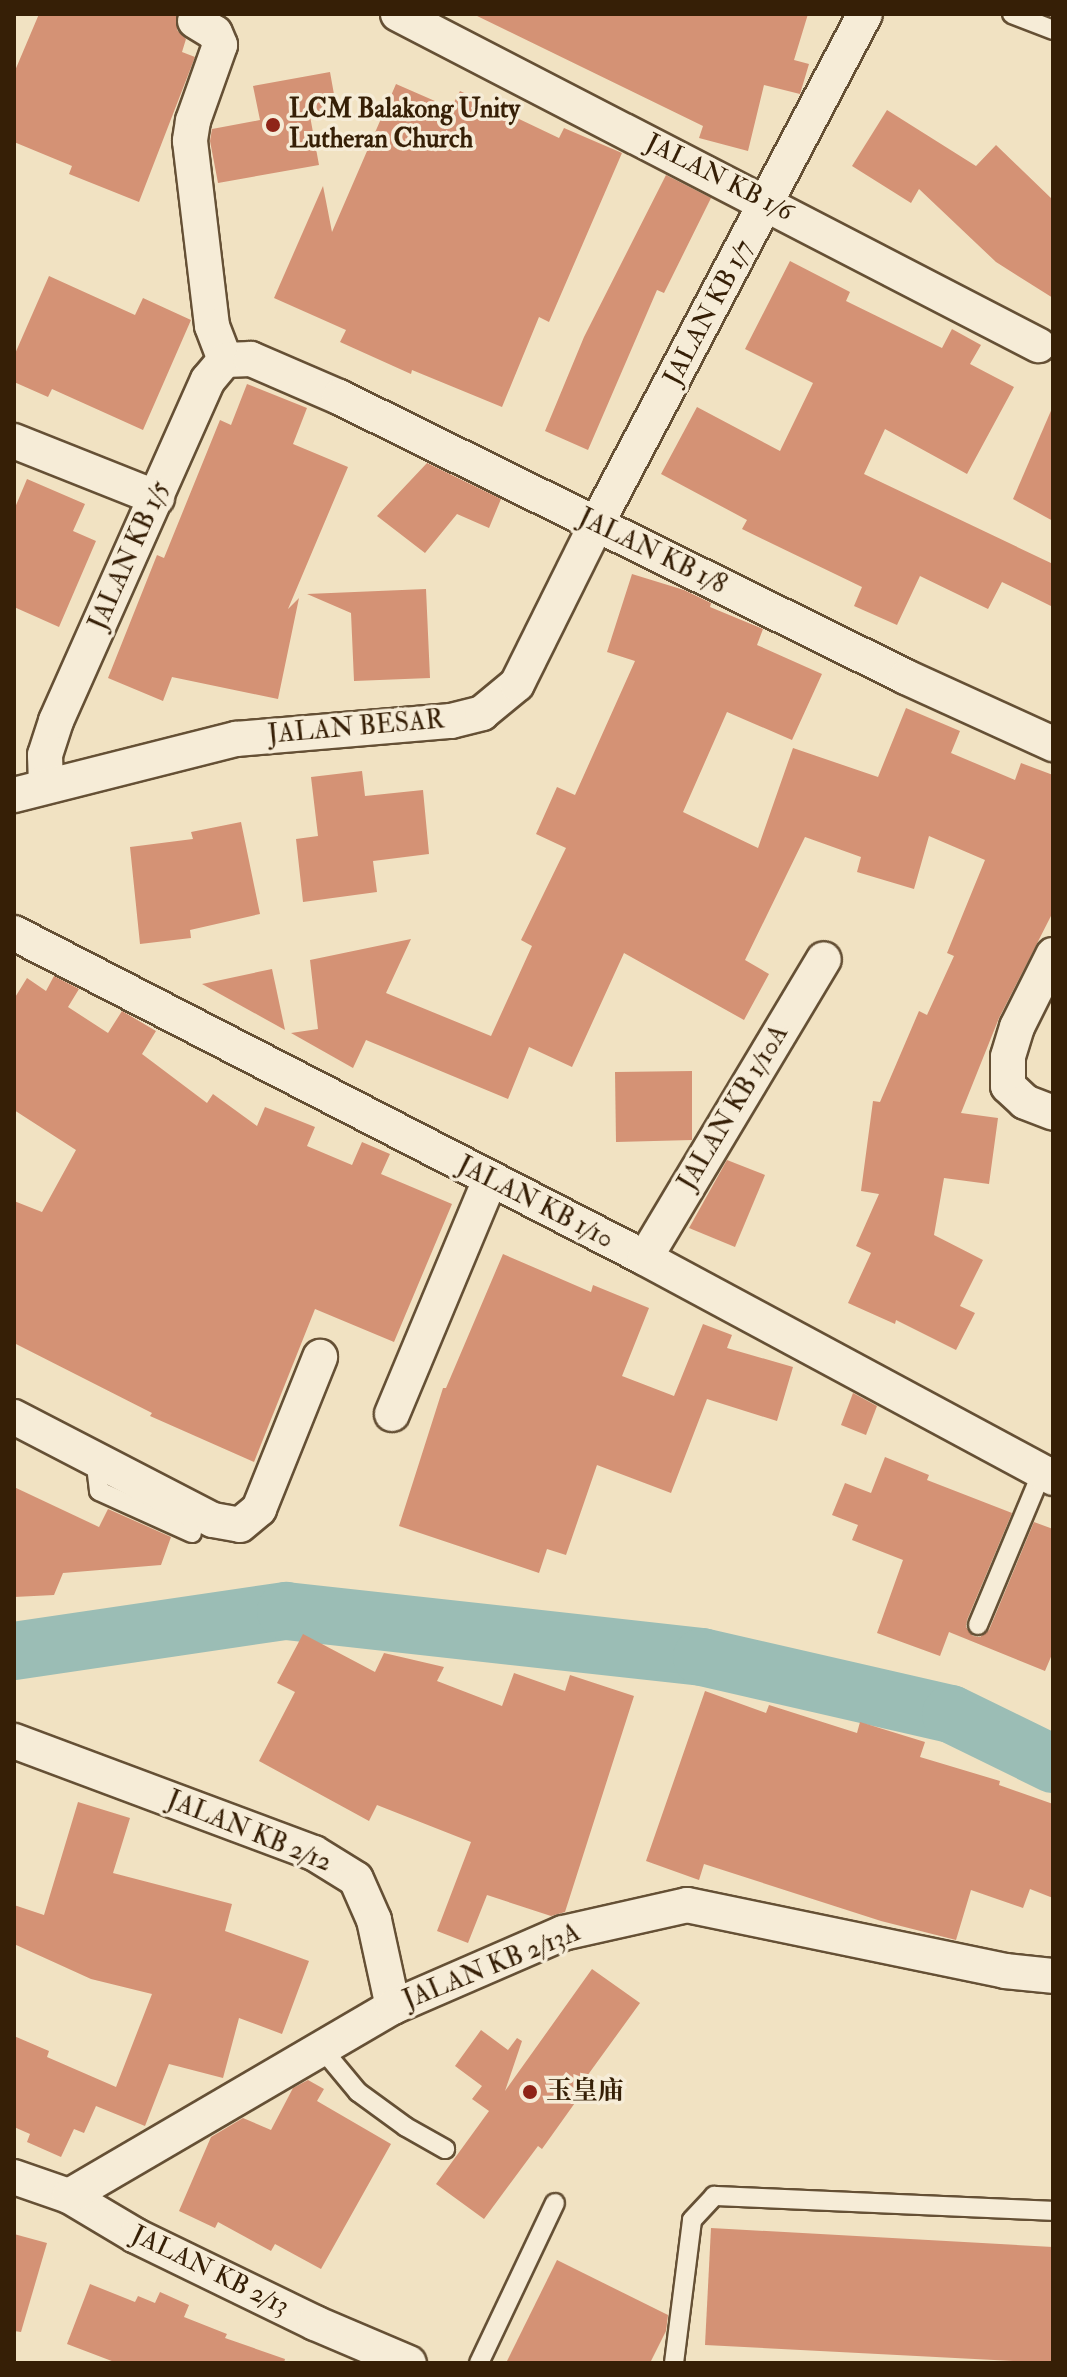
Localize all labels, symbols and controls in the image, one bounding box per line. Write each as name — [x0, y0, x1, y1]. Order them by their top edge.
place label: LCM Balakong Unity Lutheran Church — [289, 94, 520, 156]
marker: LCM Balakong Unity Lutheran Church — [264, 116, 282, 134]
street label: JALAN KB 1/6 — [640, 127, 798, 229]
street label: JALAN KB 1/7 — [658, 235, 760, 391]
street label: JALAN KB 1/5 — [83, 477, 177, 635]
street label: JALAN KB 1/8 — [573, 503, 731, 601]
street label: JALAN BESAR — [267, 705, 445, 751]
street label: JALAN KB 1/10A — [672, 1020, 796, 1196]
street label: JALAN KB 1/10 — [452, 1150, 618, 1256]
street label: JALAN KB 2/12 — [162, 1785, 336, 1879]
street label: JALAN KB 2/13A — [399, 1917, 585, 2017]
place label: 玉皇庙 — [546, 2076, 624, 2108]
marker: 玉皇庙 — [521, 2083, 539, 2101]
street label: JALAN KB 2/13 — [126, 2219, 294, 2323]

